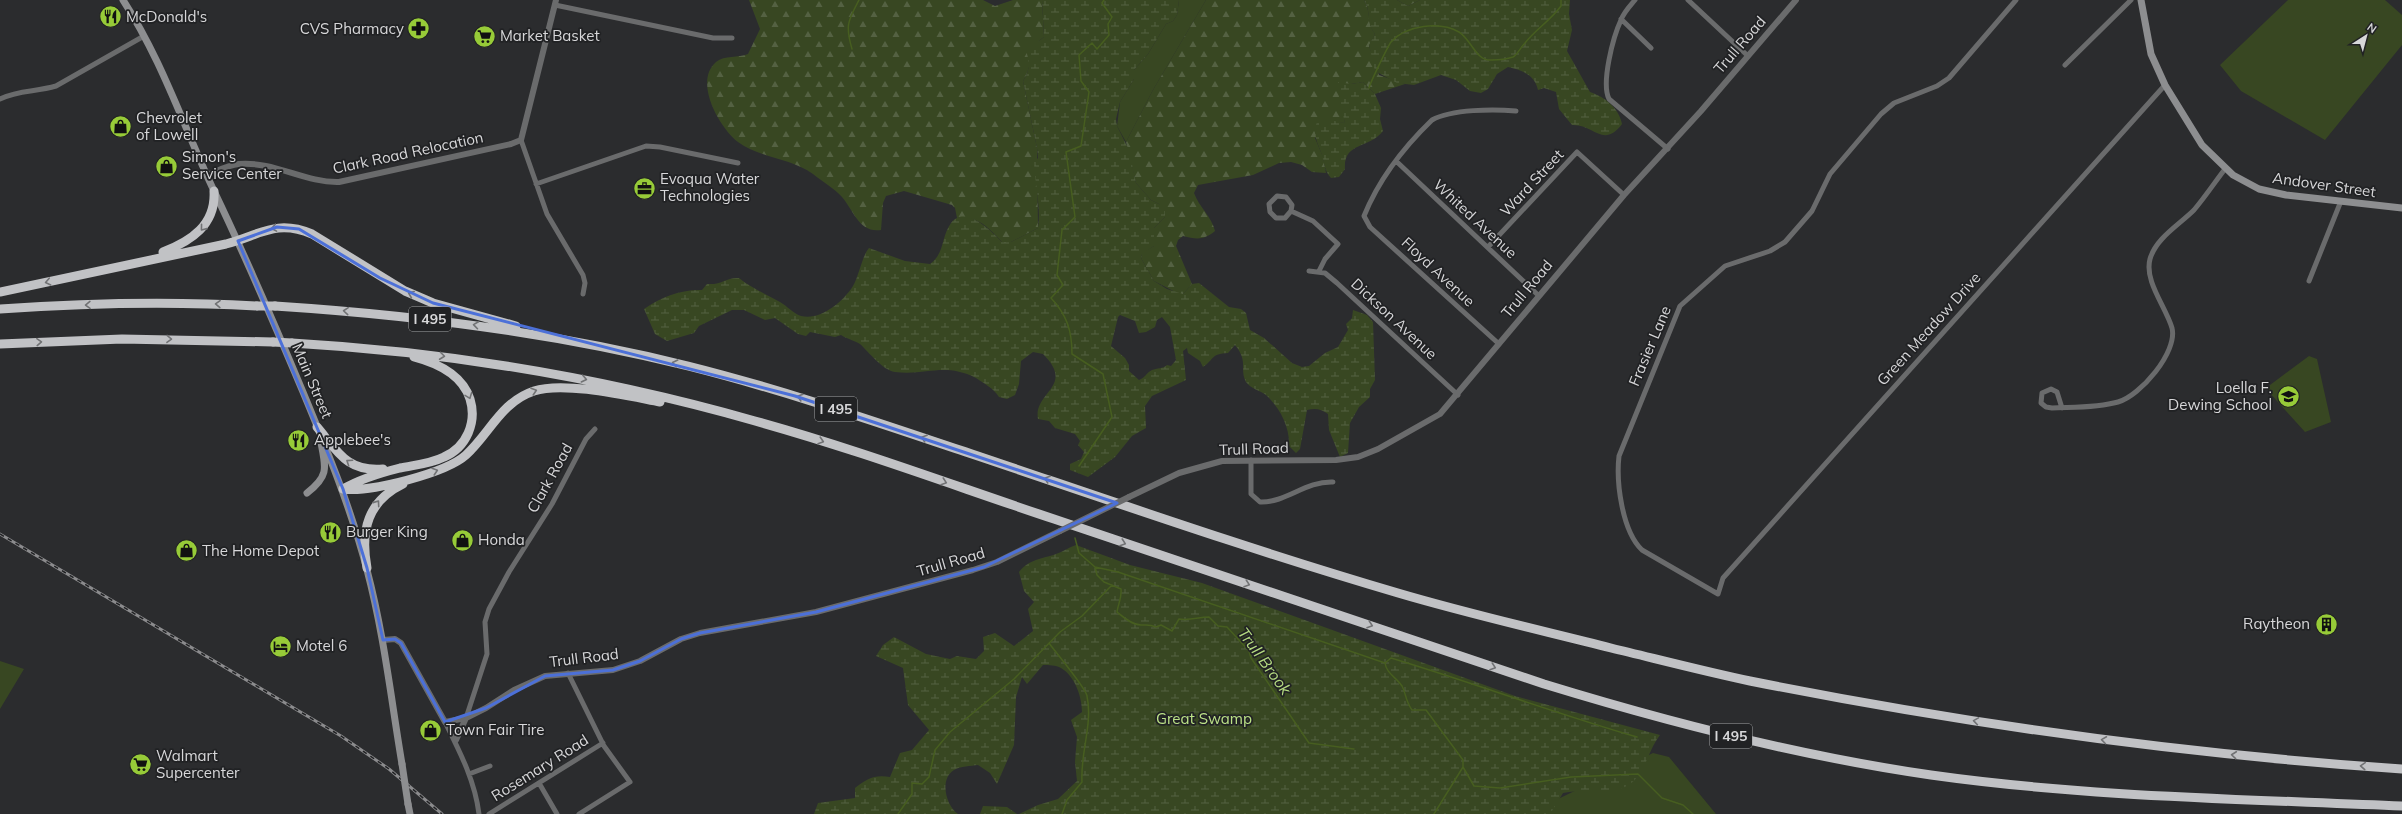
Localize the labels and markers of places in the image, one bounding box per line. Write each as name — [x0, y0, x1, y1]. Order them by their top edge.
restaurant icon: McDonald's — [97, 4, 123, 30]
place label: McDonald's — [126, 7, 207, 26]
pharmacy icon: CVS Pharmacy — [406, 16, 432, 42]
place label: CVS Pharmacy — [300, 19, 404, 38]
supermarket icon: Market Basket — [471, 23, 497, 49]
place label: Market Basket — [500, 26, 600, 45]
place label: Chevrolet of Lowell — [136, 108, 202, 144]
shop icon: Chevrolet of Lowell — [107, 114, 133, 140]
place label: Simon's Service Center — [182, 147, 282, 183]
shop icon: Simon's Service Center — [154, 153, 180, 179]
place label: Evoqua Water Technologies — [660, 169, 760, 205]
office icon: Evoqua Water Technologies — [631, 175, 657, 201]
place label: Loella F. Dewing School — [2168, 378, 2272, 414]
school or university icon: Loella F. Dewing School — [2275, 384, 2301, 410]
restaurant icon: Applebee's — [285, 427, 311, 453]
place label: Applebee's — [314, 430, 391, 449]
restaurant icon: Burger King — [318, 519, 344, 545]
place label: Burger King — [346, 522, 428, 541]
shop icon: Honda — [449, 527, 475, 553]
place label: Honda — [478, 530, 525, 549]
shop icon: The Home Depot — [173, 538, 199, 564]
place label: The Home Depot — [202, 541, 319, 560]
building icon: Raytheon — [2313, 611, 2339, 637]
place label: Raytheon — [2243, 614, 2310, 633]
hotel icon: Motel 6 — [267, 633, 293, 659]
place label: Motel 6 — [296, 636, 347, 655]
shop icon: Town Fair Tire — [418, 717, 444, 743]
place label: Town Fair Tire — [446, 720, 544, 739]
place label: Walmart Supercenter — [156, 746, 240, 782]
supermarket icon: Walmart Supercenter — [128, 752, 154, 778]

